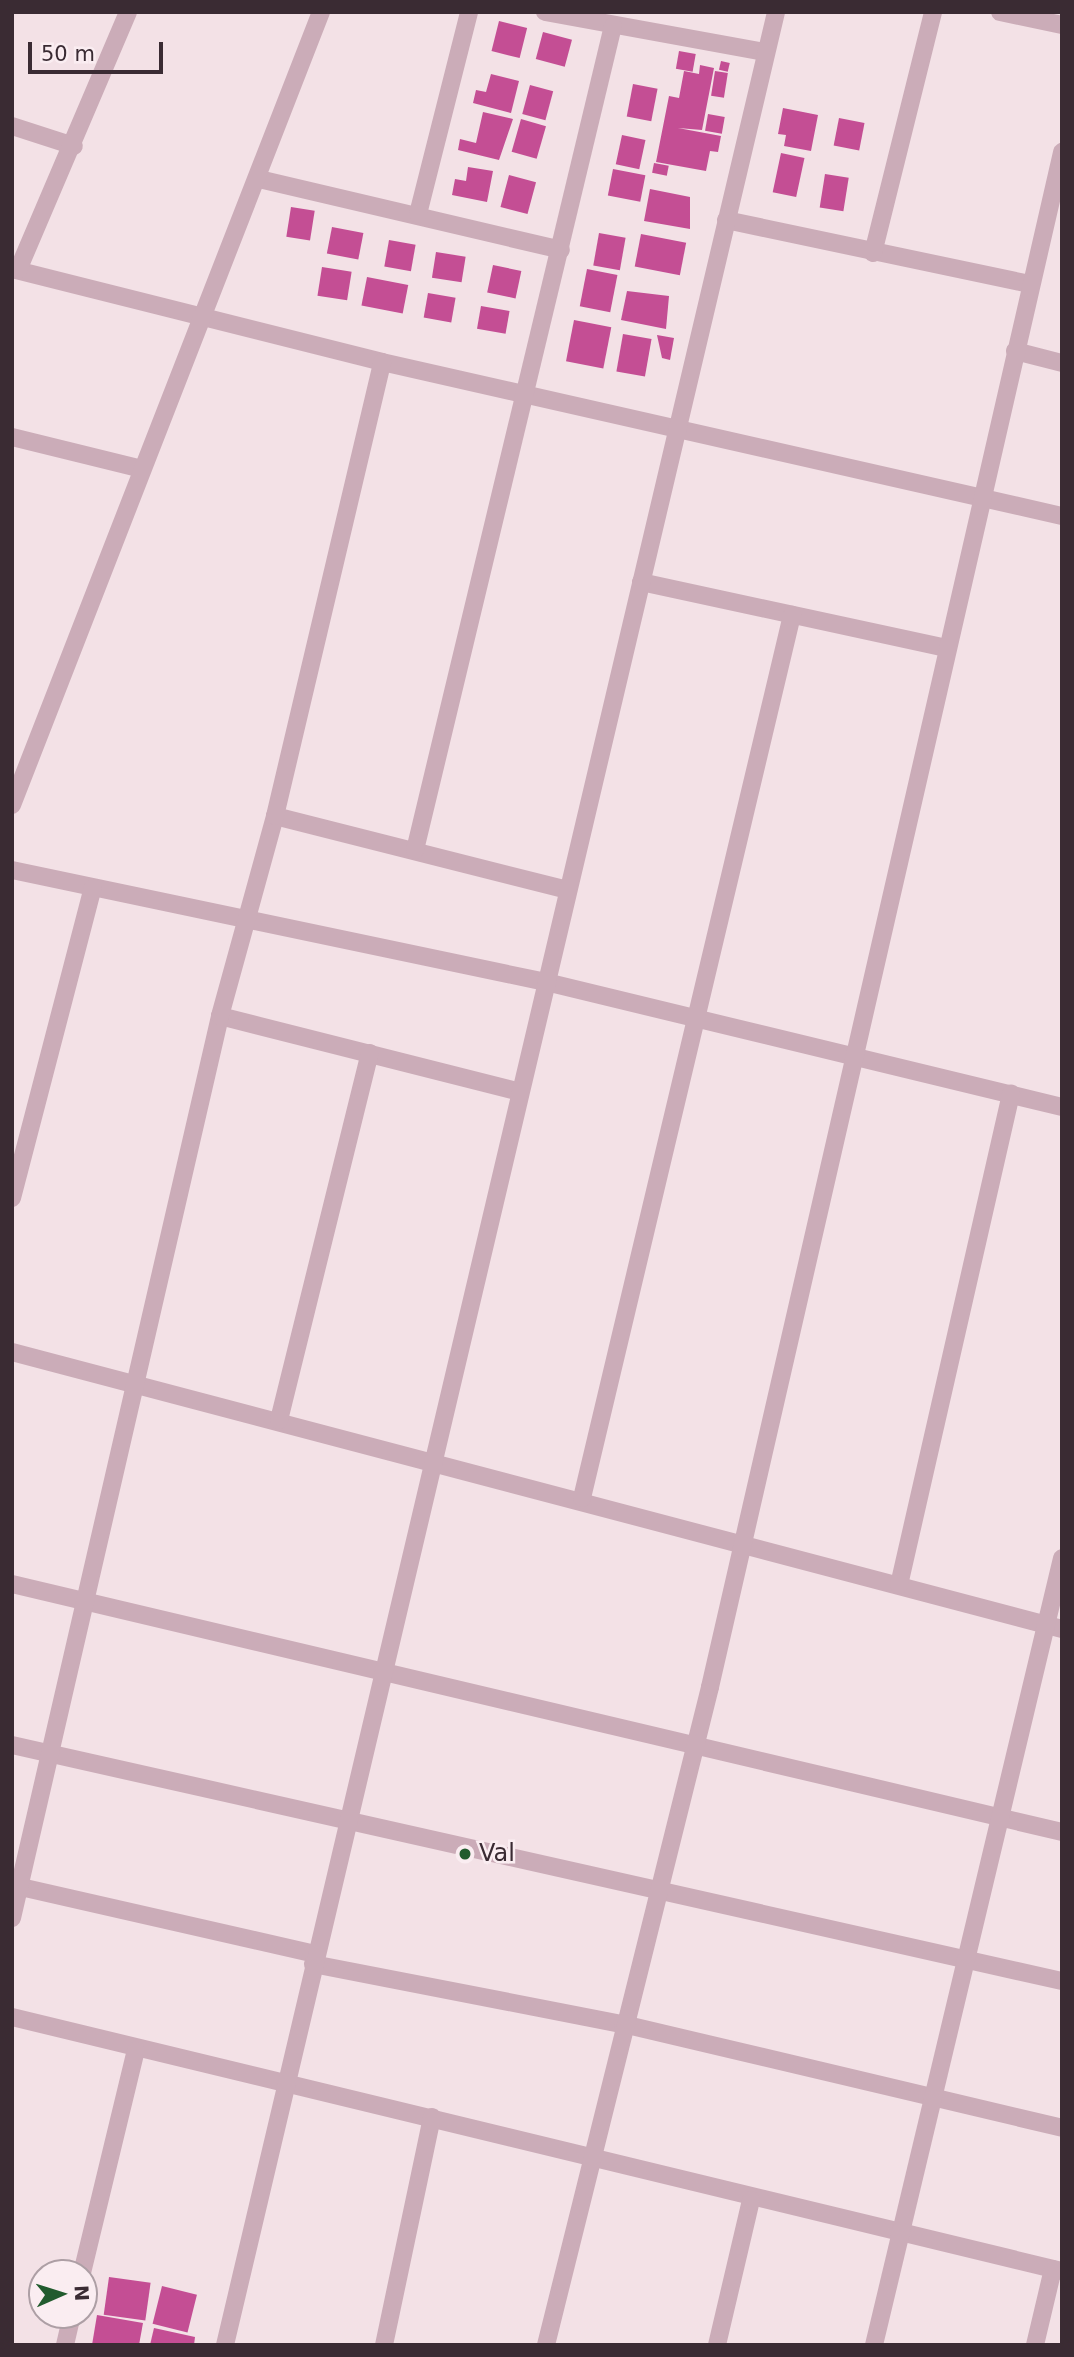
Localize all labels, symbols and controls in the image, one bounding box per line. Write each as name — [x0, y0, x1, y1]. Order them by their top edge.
scale bar — [32, 28, 166, 72]
text: 50 m — [41, 42, 95, 66]
place label: Val — [479, 1840, 515, 1868]
marker: Val — [457, 1846, 473, 1862]
north arrow — [28, 2259, 98, 2329]
text: N — [71, 2284, 93, 2302]

